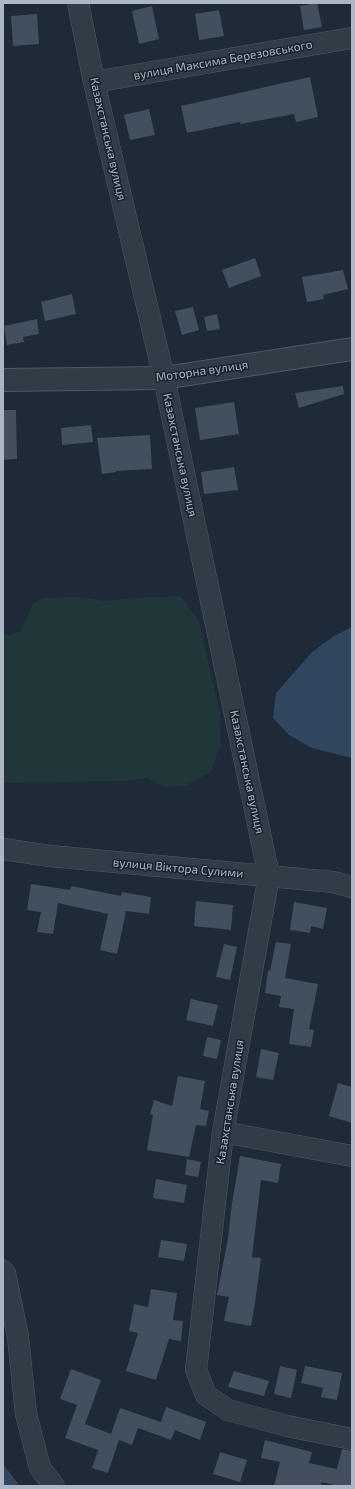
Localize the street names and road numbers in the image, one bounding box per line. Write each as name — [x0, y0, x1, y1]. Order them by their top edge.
street label: вулиця Максима Березовського — [132, 37, 314, 83]
street label: Казахстанська вулиця — [87, 76, 129, 202]
street label: Моторна вулиця — [155, 357, 249, 385]
street label: Казахстанська вулиця — [160, 392, 200, 518]
street label: Казахстанська вулиця — [227, 709, 267, 835]
street label: вулиця Віктора Сулими — [112, 855, 244, 881]
street label: Казахстанська вулиця — [213, 1039, 247, 1165]

